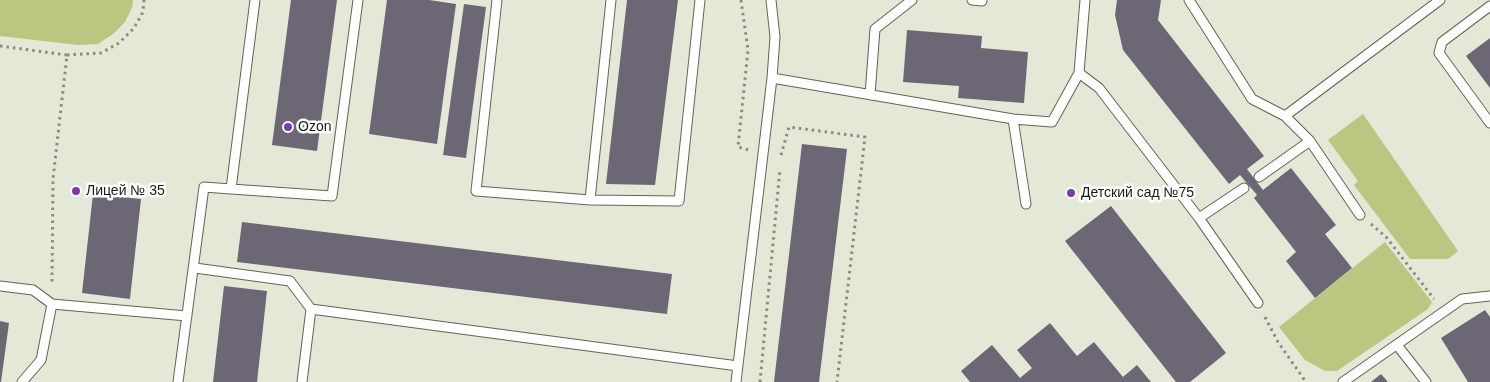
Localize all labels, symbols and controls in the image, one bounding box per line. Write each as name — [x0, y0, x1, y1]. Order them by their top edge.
place label: Ozon — [298, 119, 331, 135]
marker: Ozon — [282, 121, 294, 133]
place label: Лицей № 35 — [86, 183, 165, 199]
marker: Лицей № 35 — [70, 185, 82, 197]
place label: Детский сад №75 — [1081, 185, 1194, 201]
marker: Детский сад №75 — [1065, 187, 1077, 199]

